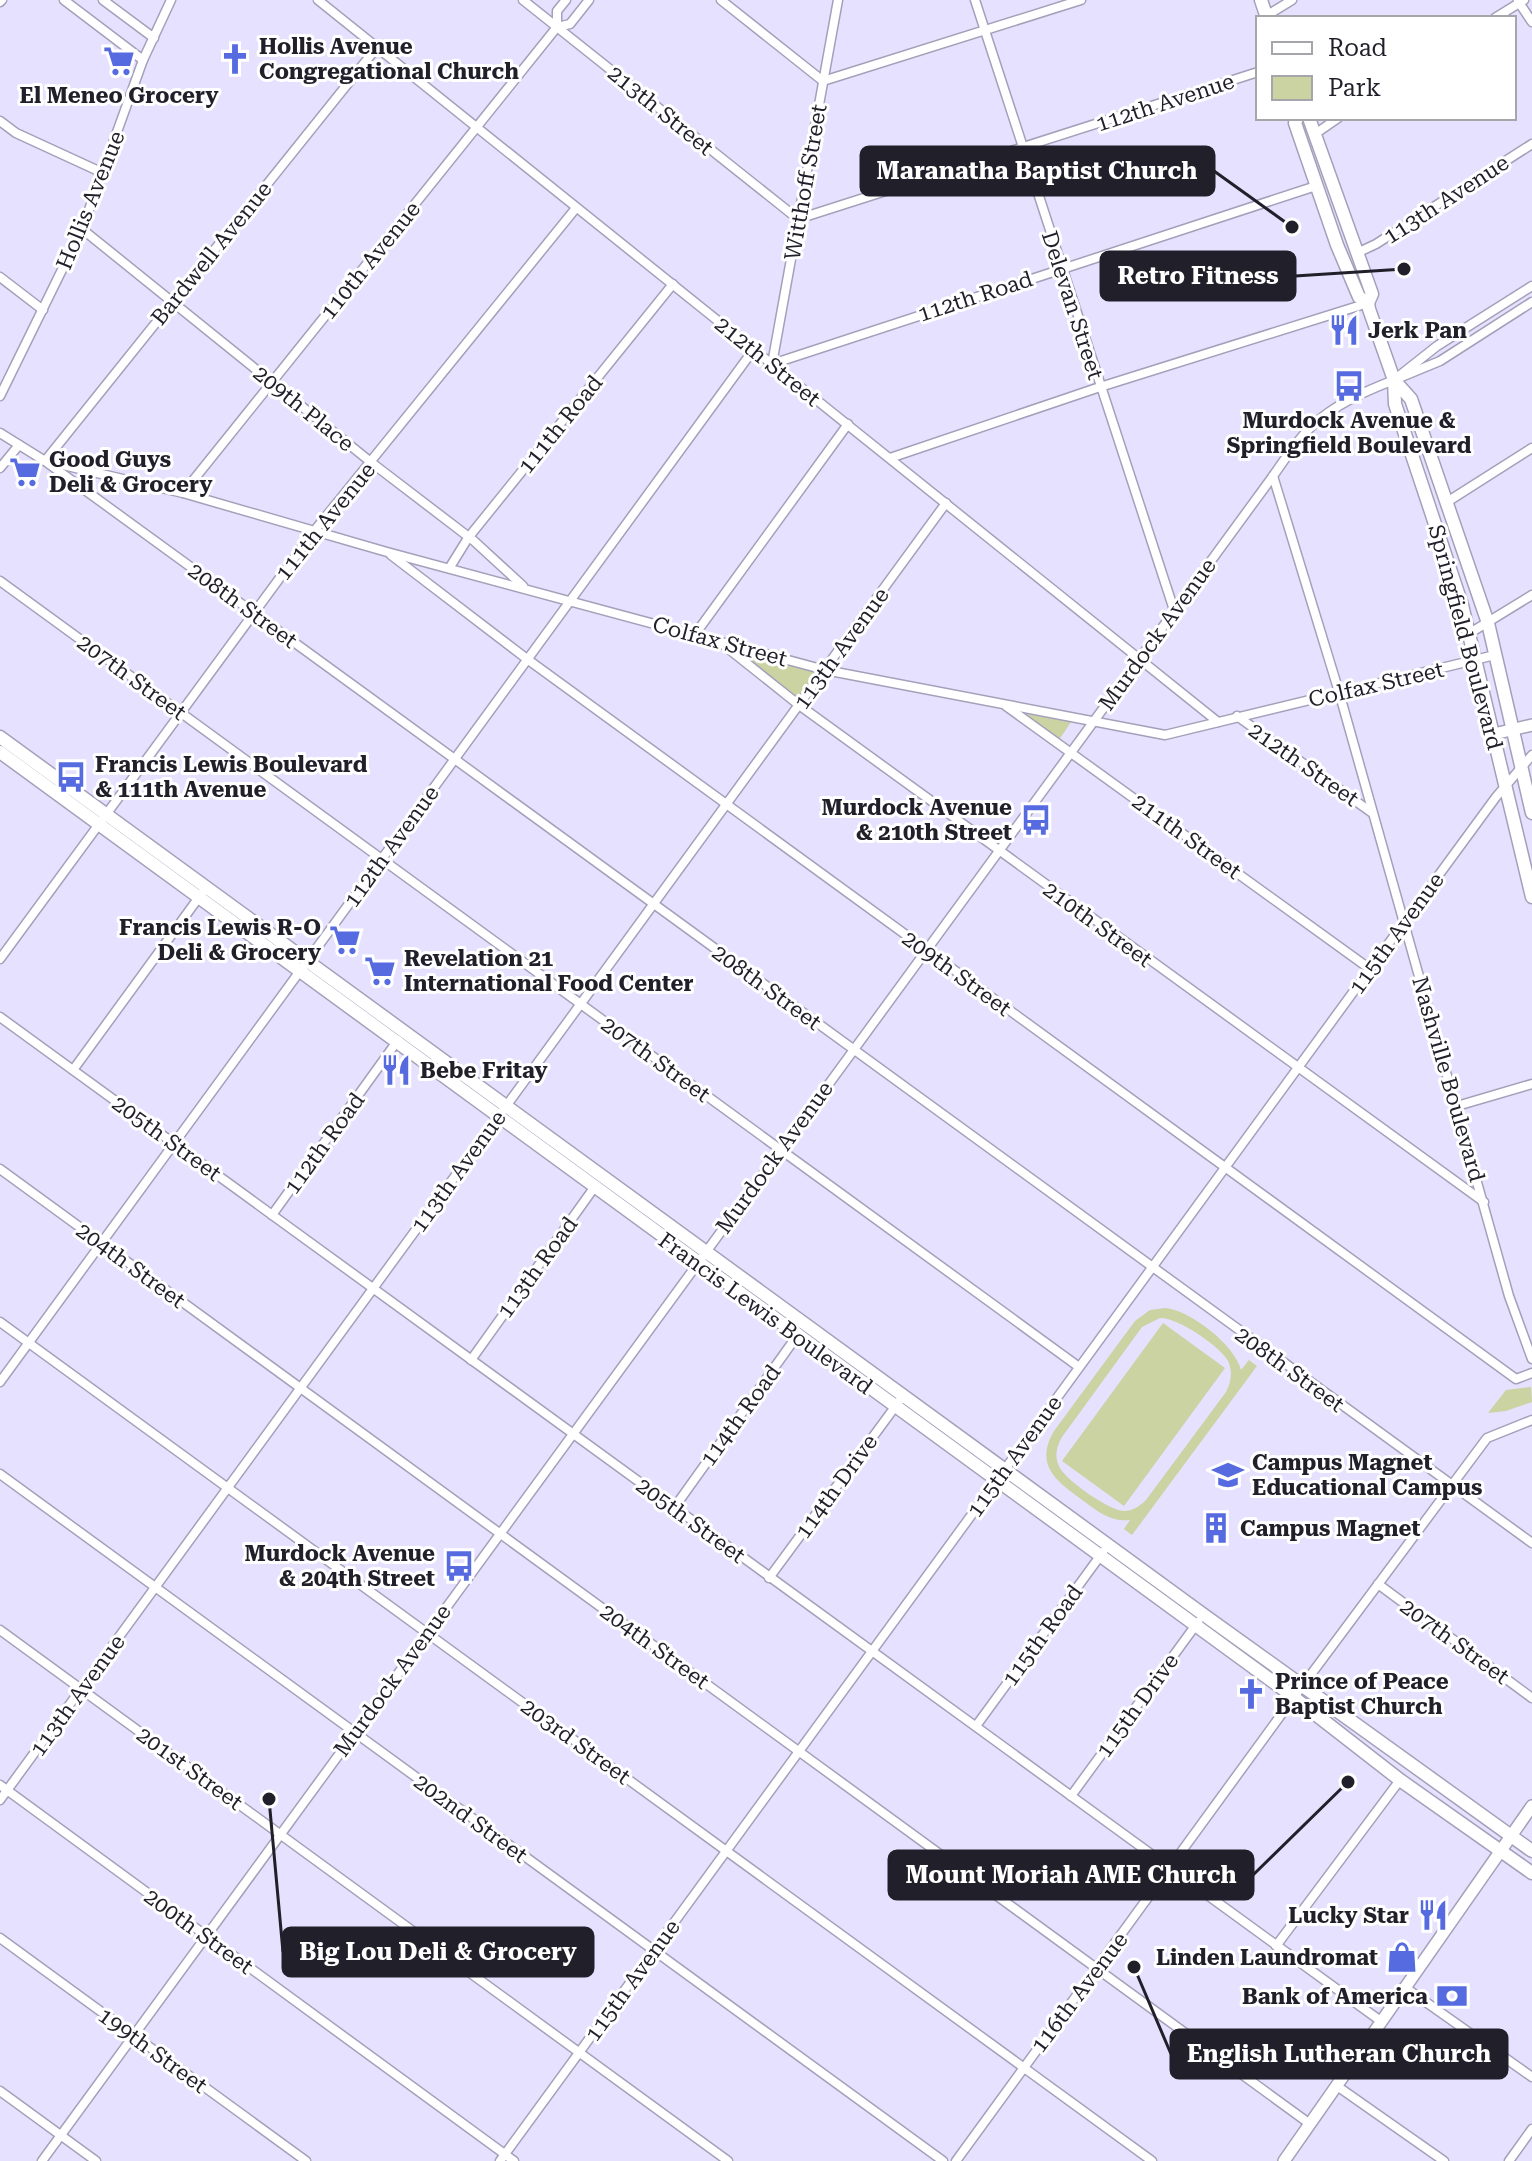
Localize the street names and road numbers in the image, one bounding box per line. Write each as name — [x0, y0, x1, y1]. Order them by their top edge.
street label: 213th Street — [603, 60, 718, 160]
street label: 112th Avenue — [1093, 68, 1237, 137]
street label: Witthoff Street — [779, 102, 832, 262]
street label: Hollis Avenue — [51, 127, 130, 273]
street label: 113th Avenue — [1379, 150, 1513, 249]
street label: Bardwell Avenue — [146, 177, 277, 330]
street label: 110th Avenue — [315, 197, 425, 324]
street label: Delevan Street — [1037, 228, 1108, 383]
street label: 112th Road — [915, 266, 1036, 327]
street label: 212th Street — [710, 311, 825, 411]
street label: 209th Place — [248, 360, 359, 456]
street label: 111th Road — [513, 370, 608, 478]
street label: 111th Avenue — [270, 458, 380, 585]
street label: Springfield Boulevard — [1423, 522, 1508, 752]
street label: Murdock Avenue — [1094, 553, 1221, 715]
street label: 208th Street — [184, 558, 302, 653]
street label: 113th Avenue — [789, 583, 894, 714]
street label: Colfax Street — [650, 612, 790, 671]
street label: 207th Street — [73, 630, 191, 725]
street label: Colfax Street — [1306, 657, 1446, 712]
street label: 212th Street — [1244, 717, 1363, 811]
street label: 112th Avenue — [339, 781, 444, 912]
street label: 211th Street — [1128, 789, 1246, 884]
street label: 115th Avenue — [1344, 868, 1449, 999]
street label: 210th Street — [1039, 877, 1157, 972]
street label: 209th Street — [898, 926, 1016, 1021]
street label: 208th Street — [708, 940, 826, 1035]
street label: Nashville Boulevard — [1407, 974, 1490, 1185]
street label: 207th Street — [597, 1012, 715, 1107]
street label: Murdock Avenue — [711, 1076, 838, 1238]
street label: 112th Road — [279, 1088, 369, 1199]
street label: 205th Street — [108, 1091, 226, 1186]
street label: 113th Avenue — [406, 1106, 511, 1237]
street label: 113th Road — [492, 1212, 582, 1323]
street label: 204th Street — [72, 1218, 190, 1313]
street label: Francis Lewis Boulevard — [654, 1227, 877, 1399]
street label: 208th Street — [1231, 1322, 1349, 1417]
street label: 114th Road — [695, 1360, 785, 1471]
street label: 115th Avenue — [962, 1391, 1067, 1522]
street label: 114th Drive — [790, 1429, 882, 1543]
street label: 205th Street — [632, 1473, 750, 1568]
street label: 115th Road — [997, 1580, 1087, 1691]
street label: 207th Street — [1396, 1594, 1514, 1689]
street label: Murdock Avenue — [329, 1599, 456, 1761]
street label: 204th Street — [596, 1599, 714, 1694]
street label: 113th Avenue — [25, 1630, 130, 1761]
street label: 115th Drive — [1091, 1648, 1183, 1762]
street label: 203rd Street — [516, 1694, 635, 1789]
street label: 201st Street — [132, 1722, 247, 1815]
street label: 202nd Street — [409, 1769, 532, 1868]
street label: 200th Street — [140, 1884, 258, 1979]
street label: 115th Avenue — [580, 1915, 685, 2046]
street label: 116th Avenue — [1026, 1927, 1133, 2057]
street label: 199th Street — [94, 2003, 212, 2098]

